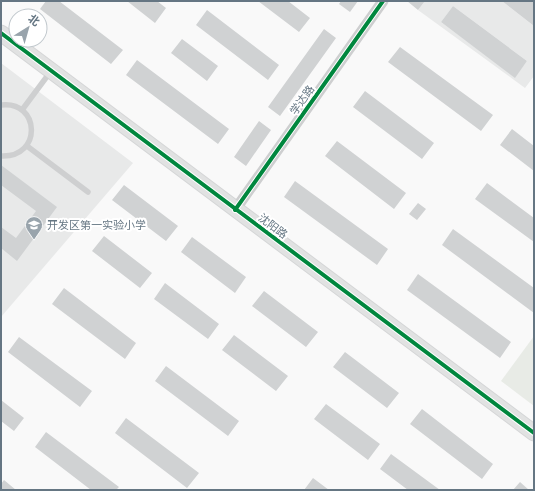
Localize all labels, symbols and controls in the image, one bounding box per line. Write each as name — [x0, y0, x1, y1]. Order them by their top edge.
north arrow — [8, 8, 48, 48]
text: 北 — [25, 11, 43, 29]
street label: 学达路 — [287, 82, 317, 118]
street label: 沈阳路 — [256, 210, 290, 242]
school or university icon: 开发区第一实验小学 — [24, 215, 44, 240]
place label: 开发区第一实验小学 — [47, 218, 146, 232]

